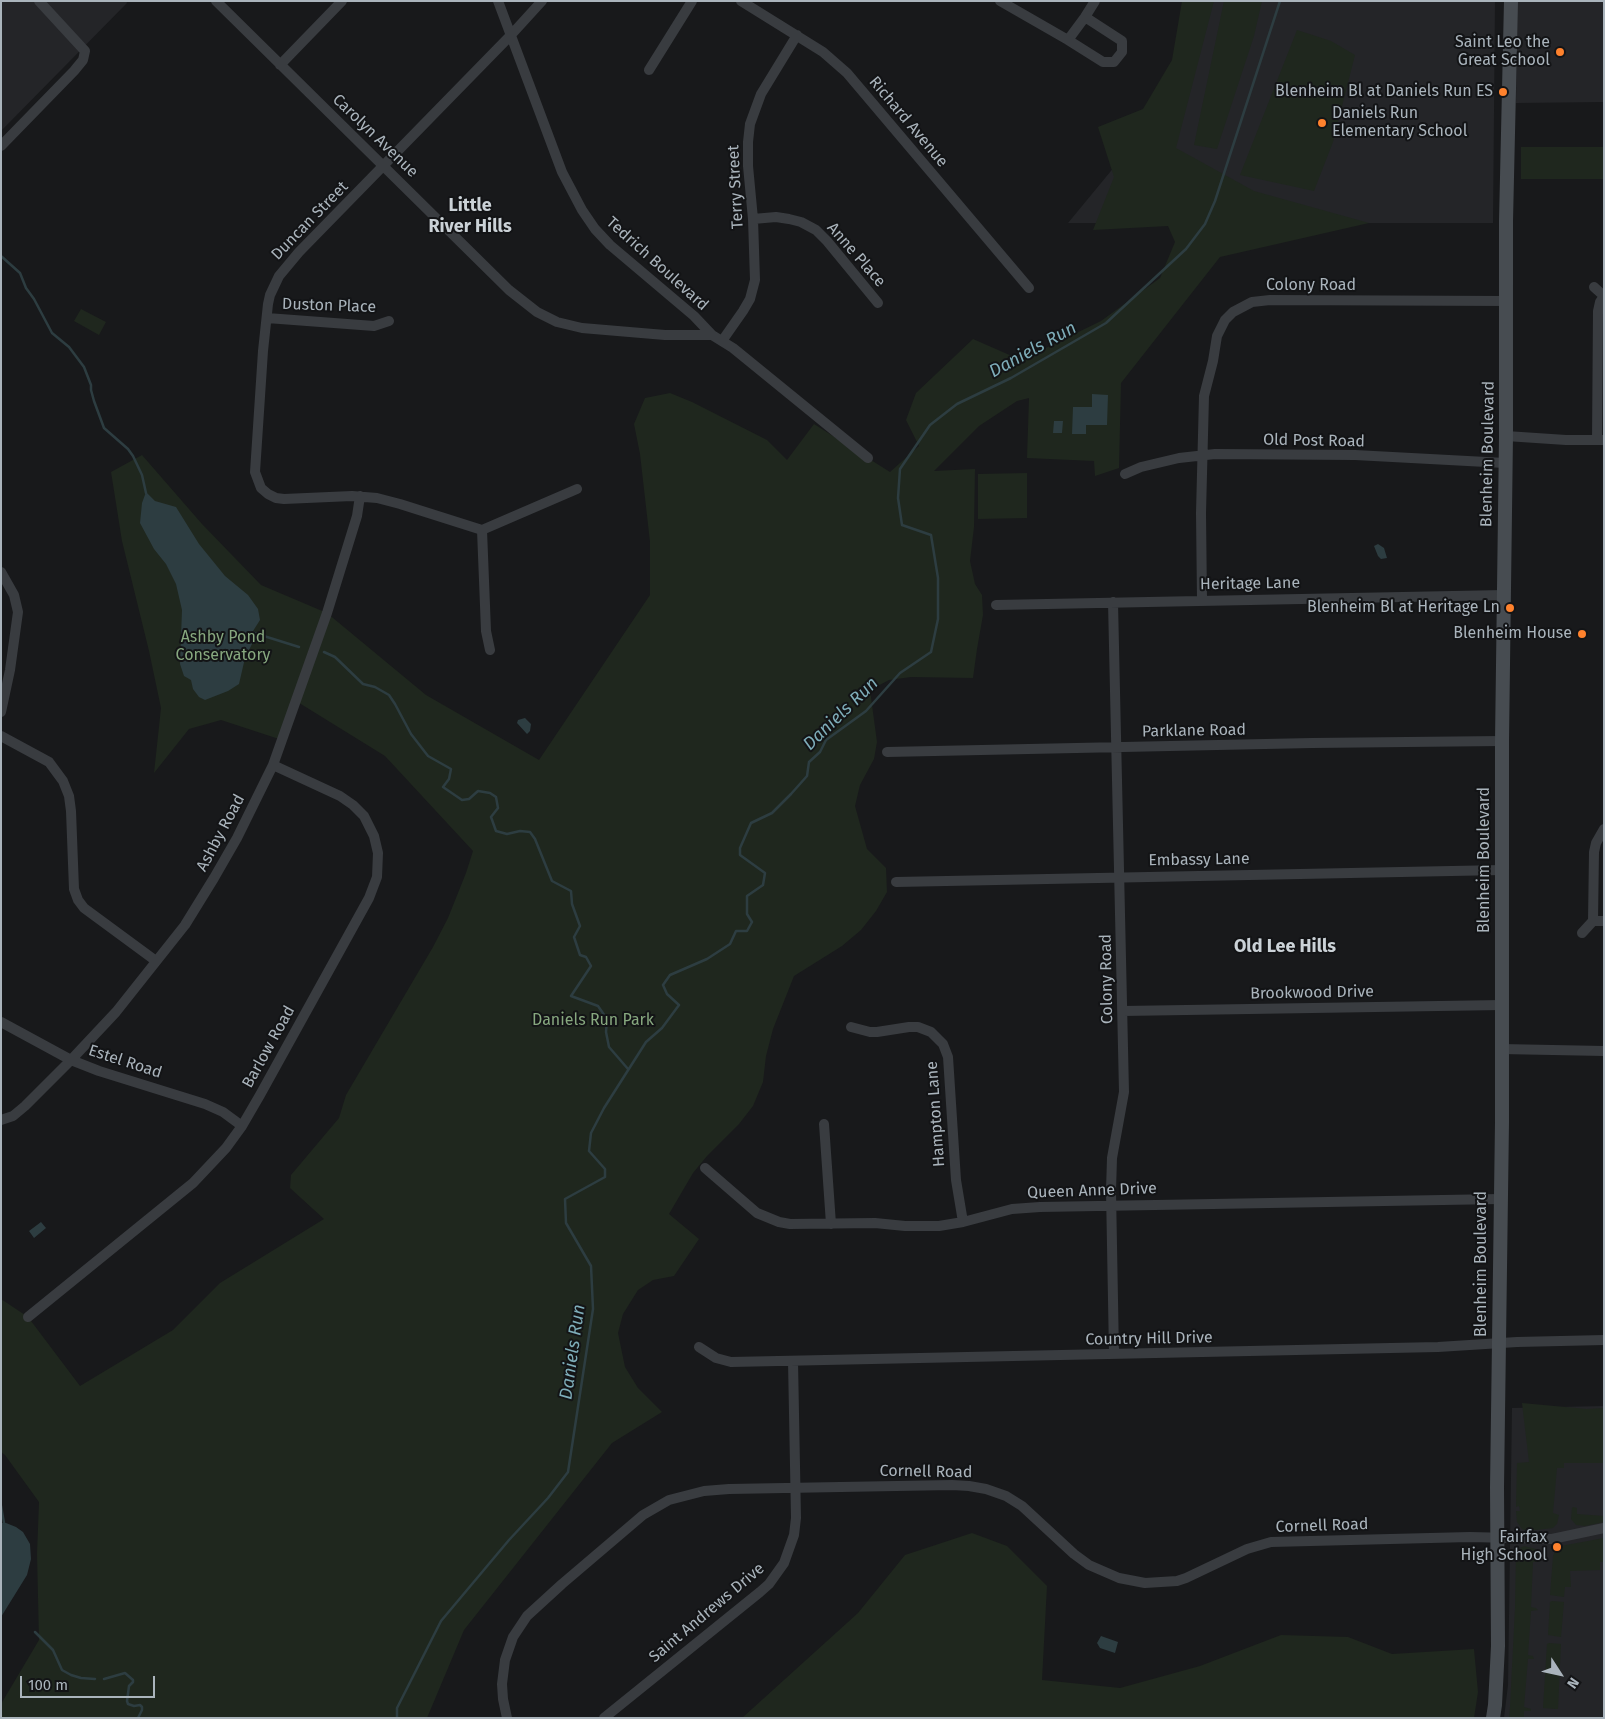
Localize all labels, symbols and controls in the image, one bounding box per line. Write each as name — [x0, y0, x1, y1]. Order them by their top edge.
place label: Saint Leo the Great School — [1455, 33, 1550, 71]
marker: Saint Leo the Great School — [1554, 46, 1566, 58]
street label: Richard Avenue — [864, 73, 952, 171]
place label: Blenheim Bl at Daniels Run ES — [1275, 82, 1493, 102]
marker: Blenheim Bl at Daniels Run ES — [1497, 86, 1509, 98]
street label: Carolyn Avenue — [328, 90, 422, 182]
place label: Daniels Run Elementary School — [1332, 104, 1467, 142]
marker: Daniels Run Elementary School — [1316, 117, 1328, 129]
street label: Terry Street — [724, 145, 748, 229]
street label: Duncan Street — [268, 178, 352, 264]
district label: Little River Hills — [428, 195, 512, 238]
street label: Tedrich Boulevard — [602, 213, 712, 315]
street label: Anne Place — [823, 219, 889, 291]
street label: Colony Road — [1266, 276, 1356, 296]
street label: Duston Place — [282, 295, 376, 317]
water label: Daniels Run — [986, 317, 1080, 383]
street label: Blenheim Boulevard — [1477, 381, 1499, 527]
street label: Old Post Road — [1263, 431, 1365, 451]
street label: Heritage Lane — [1200, 574, 1300, 594]
place label: Blenheim Bl at Heritage Ln — [1307, 598, 1500, 618]
marker: Blenheim Bl at Heritage Ln — [1504, 602, 1516, 614]
place label: Blenheim House — [1453, 624, 1572, 644]
park label: Ashby Pond Conservatory — [176, 628, 270, 666]
marker: Blenheim House — [1576, 628, 1588, 640]
water label: Daniels Run — [799, 673, 883, 755]
street label: Parklane Road — [1142, 720, 1246, 742]
street label: Blenheim Boulevard — [1475, 787, 1495, 933]
street label: Ashby Road — [193, 791, 249, 875]
street label: Embassy Lane — [1148, 850, 1250, 870]
street label: Colony Road — [1097, 934, 1117, 1024]
district label: Old Lee Hills — [1234, 936, 1336, 958]
street label: Brookwood Drive — [1250, 982, 1374, 1004]
street label: Barlow Road — [239, 1002, 299, 1092]
park label: Daniels Run Park — [532, 1011, 654, 1031]
street label: Estel Road — [86, 1041, 164, 1083]
street label: Hampton Lane — [923, 1061, 949, 1167]
street label: Queen Anne Drive — [1027, 1179, 1157, 1203]
street label: Blenheim Boulevard — [1472, 1191, 1492, 1337]
water label: Daniels Run — [556, 1303, 590, 1401]
street label: Country Hill Drive — [1085, 1328, 1213, 1350]
street label: Cornell Road — [879, 1462, 973, 1482]
street label: Cornell Road — [1275, 1515, 1369, 1537]
place label: Fairfax High School — [1461, 1528, 1547, 1566]
marker: Fairfax High School — [1551, 1541, 1563, 1553]
street label: Saint Andrews Drive — [645, 1559, 769, 1667]
north arrow — [1535, 1649, 1585, 1699]
scale bar — [22, 1666, 158, 1698]
text: N — [1563, 1674, 1582, 1692]
text: 100 m — [28, 1676, 68, 1694]

